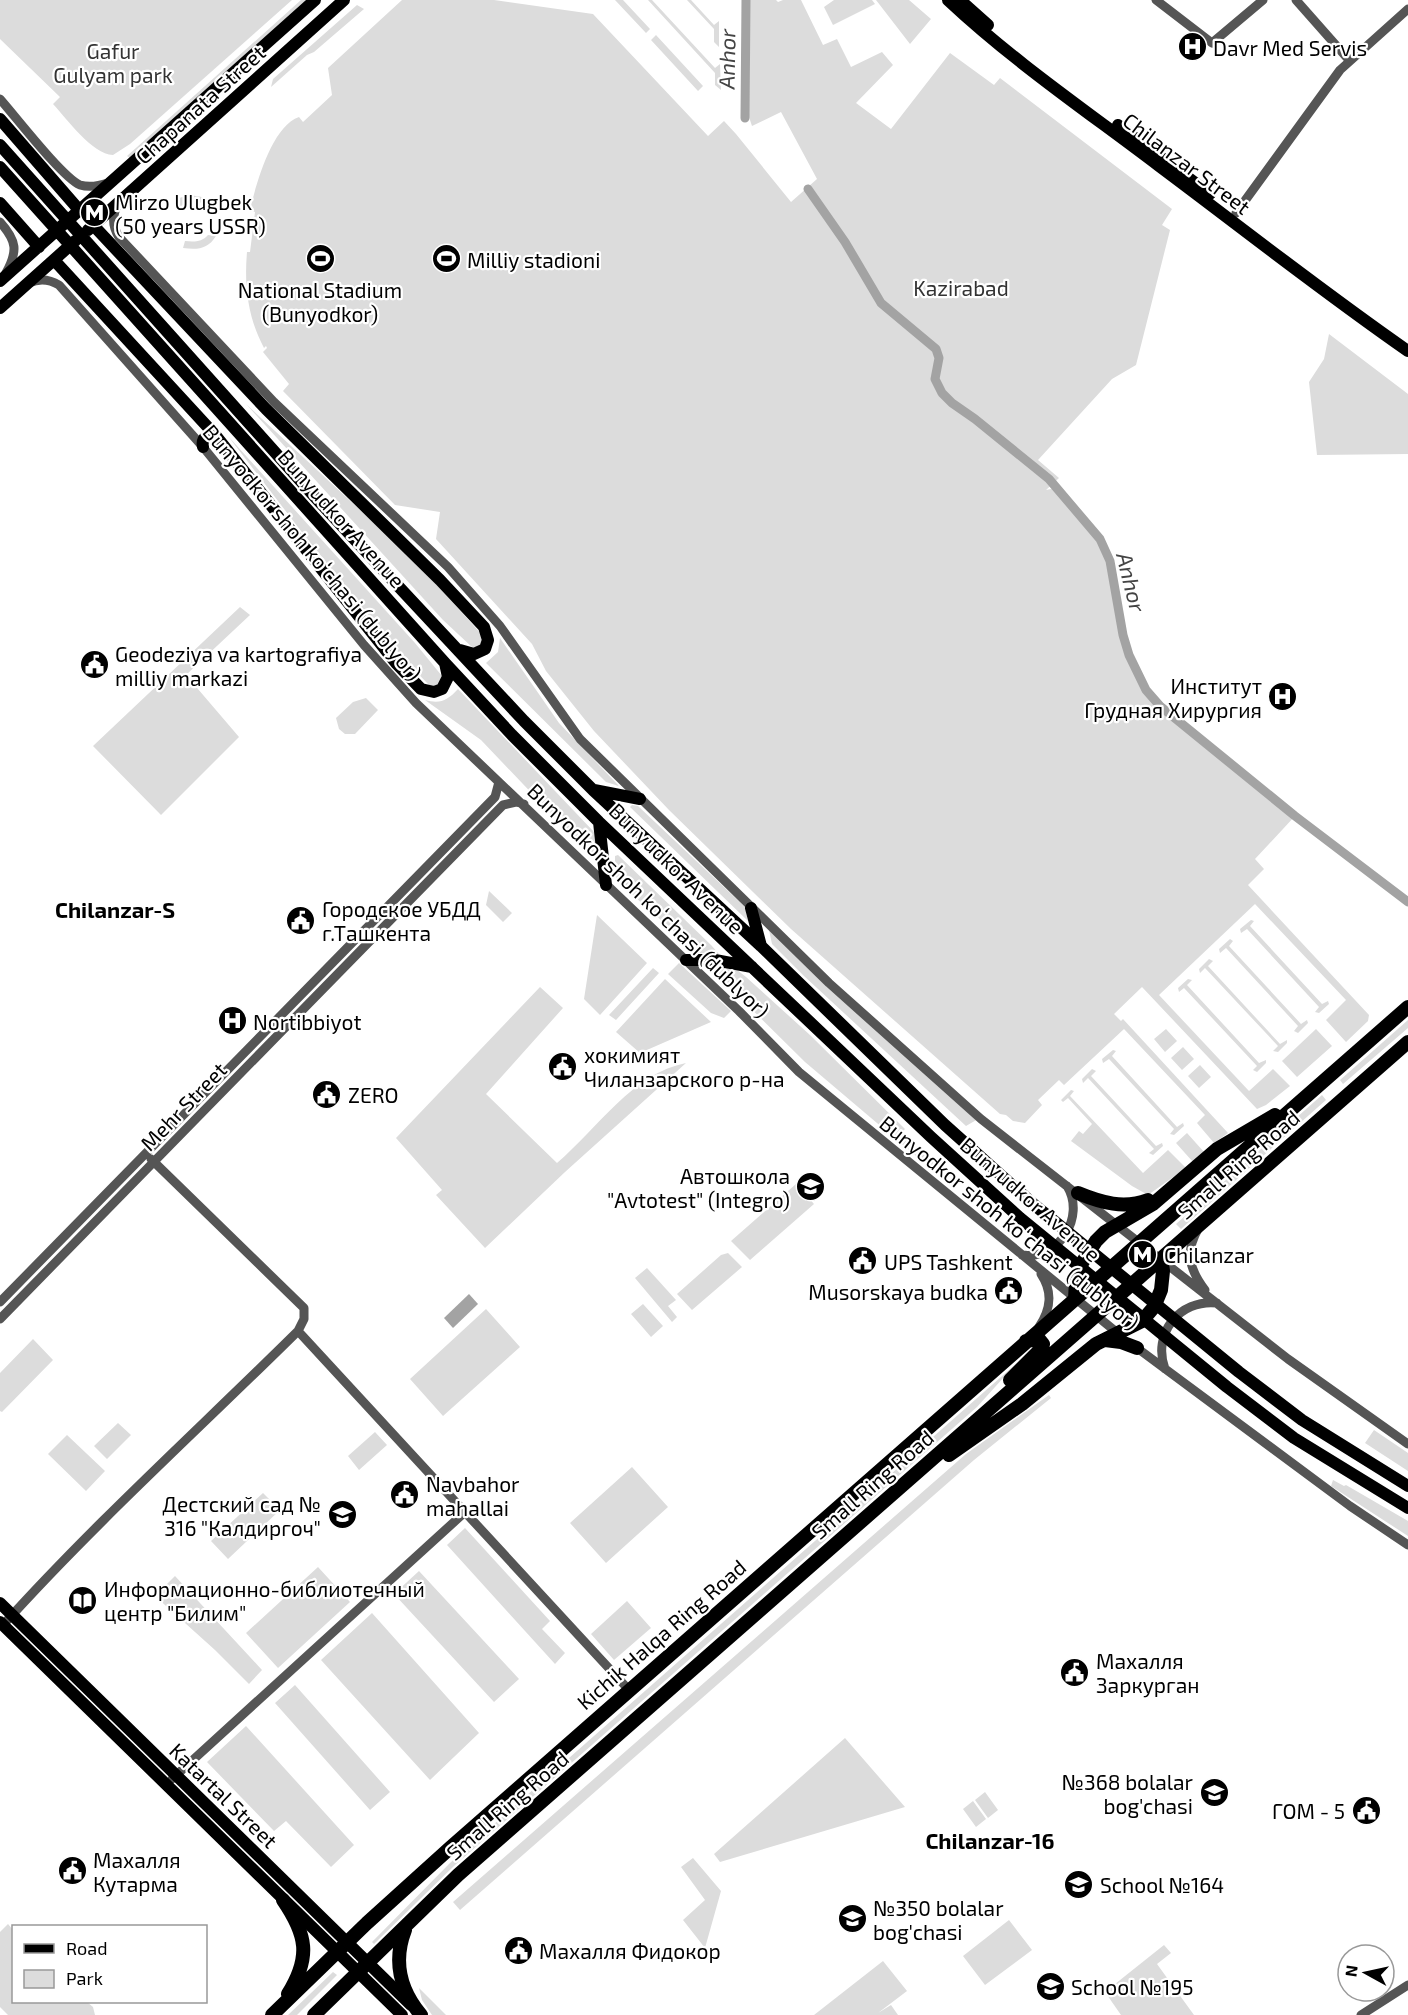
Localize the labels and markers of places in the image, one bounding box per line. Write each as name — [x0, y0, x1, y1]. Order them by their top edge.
hospital icon: Davr Med Servis — [1176, 31, 1208, 63]
place label: Davr Med Servis — [1213, 35, 1367, 60]
place label: Mirzo Ulugbek (50 years USSR) — [115, 189, 266, 238]
metro station icon: Mirzo Ulugbek (50 years USSR) — [78, 197, 110, 229]
sports icon: National Stadium (Bunyodkor) — [304, 242, 336, 274]
sports icon: Milliy stadioni — [430, 243, 462, 275]
place label: Milliy stadioni — [467, 247, 600, 272]
place label: National Stadium (Bunyodkor) — [238, 277, 402, 326]
place label: Geodeziya va kartografiya milliy markazi — [115, 641, 362, 690]
public building icon: Geodeziya va kartografiya milliy markazi — [78, 649, 110, 681]
place label: Институт Грудная Хирургия — [1084, 673, 1262, 723]
hospital icon: Институт Грудная Хирургия — [1267, 681, 1299, 713]
place label: Городское УБДД г.Ташкента — [322, 896, 481, 945]
public building icon: Городское УБДД г.Ташкента — [285, 904, 317, 936]
hospital icon: Nortibbiyot — [216, 1005, 248, 1037]
place label: Nortibbiyot — [253, 1009, 361, 1034]
place label: хокимият Чиланзарского р-на — [584, 1042, 785, 1091]
public building icon: хокимият Чиланзарского р-на — [547, 1050, 579, 1082]
public building icon: ZERO — [311, 1078, 343, 1110]
place label: ZERO — [348, 1082, 399, 1107]
place label: Автошкола "Avtotest" (Integro) — [607, 1163, 790, 1212]
school or university icon: Автошкола "Avtotest" (Integro) — [795, 1171, 827, 1203]
metro station icon: Chilanzar — [1127, 1238, 1159, 1270]
place label: Chilanzar — [1164, 1242, 1255, 1267]
public building icon: UPS Tashkent — [847, 1245, 879, 1277]
place label: UPS Tashkent — [884, 1249, 1013, 1274]
public building icon: Musorskaya budka — [993, 1275, 1025, 1307]
place label: Musorskaya budka — [808, 1279, 988, 1304]
place label: Navbahor mahallai — [426, 1471, 520, 1520]
public building icon: Navbahor mahallai — [389, 1479, 421, 1511]
place label: Дестский сад № 316 "Калдиргоч" — [162, 1491, 321, 1540]
school or university icon: Дестский сад № 316 "Калдиргоч" — [326, 1499, 358, 1531]
place label: Информационно-библиотечный центр "Билим" — [104, 1576, 425, 1625]
library icon: Информационно-библиотечный центр "Билим" — [67, 1584, 99, 1616]
place label: Махалля Заркурган — [1096, 1648, 1200, 1698]
public building icon: Махалля Заркурган — [1059, 1656, 1091, 1688]
place label: №368 bolalar bog'chasi — [1062, 1769, 1194, 1818]
school or university icon: №368 bolalar bog'chasi — [1198, 1777, 1230, 1809]
public building icon: ГОМ - 5 — [1350, 1794, 1382, 1826]
place label: ГОМ - 5 — [1272, 1798, 1345, 1823]
place label: Махалля Кутарма — [93, 1847, 181, 1897]
public building icon: Махалля Кутарма — [56, 1855, 88, 1887]
school or university icon: School №164 — [1063, 1868, 1095, 1900]
place label: School №164 — [1100, 1872, 1224, 1897]
place label: №350 bolalar bog'chasi — [873, 1895, 1004, 1944]
school or university icon: №350 bolalar bog'chasi — [836, 1903, 868, 1935]
public building icon: Махалля Фидокор — [502, 1934, 534, 1966]
place label: Махалля Фидокор — [539, 1938, 721, 1963]
school or university icon: School №195 — [1034, 1970, 1066, 2002]
place label: School №195 — [1071, 1974, 1194, 1999]

